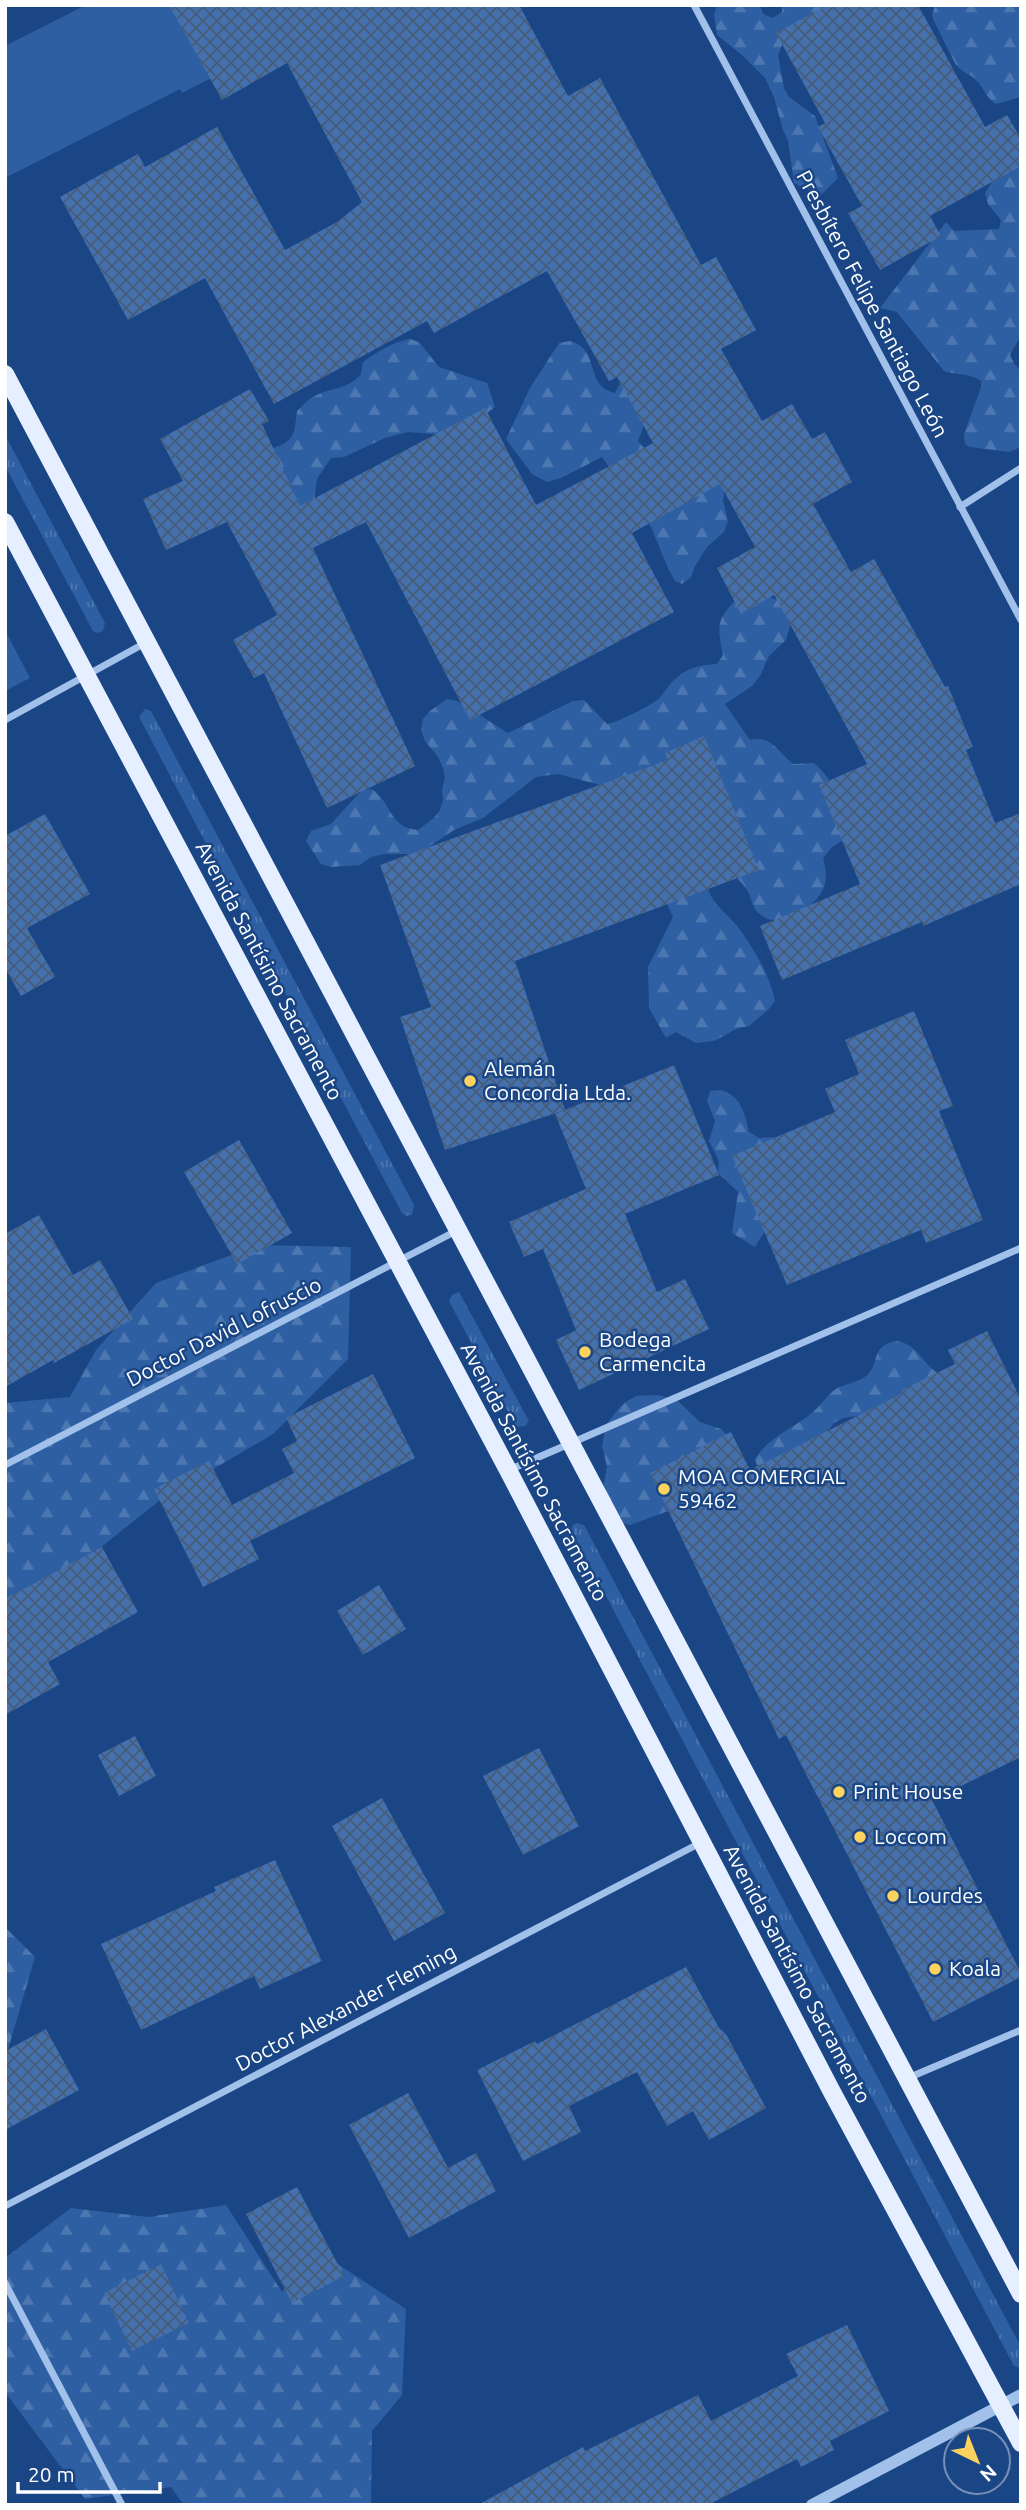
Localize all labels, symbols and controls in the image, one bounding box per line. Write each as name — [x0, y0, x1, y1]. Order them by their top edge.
street label: Presbítero Felipe Santiago León — [792, 166, 954, 441]
street label: Avenida Santísimo Sacramento — [191, 837, 348, 1104]
place label: Alemán Concordia Ltda. — [484, 1056, 631, 1104]
marker: Alemán Concordia Ltda. — [462, 1073, 478, 1089]
street label: Doctor David Lofruscio — [122, 1272, 325, 1391]
place label: Bodega Carmencita — [599, 1327, 706, 1375]
street label: Avenida Santísimo Sacramento — [456, 1338, 613, 1605]
marker: Bodega Carmencita — [577, 1344, 593, 1360]
place label: MOA COMERCIAL 59462 — [678, 1464, 846, 1512]
marker: MOA COMERCIAL 59462 — [656, 1481, 672, 1497]
place label: Print House — [853, 1779, 963, 1803]
marker: Print House — [831, 1784, 847, 1800]
place label: Loccom — [874, 1824, 947, 1848]
marker: Loccom — [852, 1829, 868, 1845]
street label: Avenida Santísimo Sacramento — [719, 1840, 876, 2107]
place label: Lourdes — [907, 1883, 983, 1907]
marker: Lourdes — [885, 1888, 901, 1904]
street label: Doctor Alexander Fleming — [231, 1939, 460, 2076]
place label: Koala — [949, 1956, 1001, 1980]
marker: Koala — [927, 1961, 943, 1977]
north arrow — [942, 2426, 1012, 2496]
scale bar — [18, 2450, 159, 2494]
text: N — [976, 2461, 1001, 2486]
text: 20 m — [28, 2462, 75, 2486]

